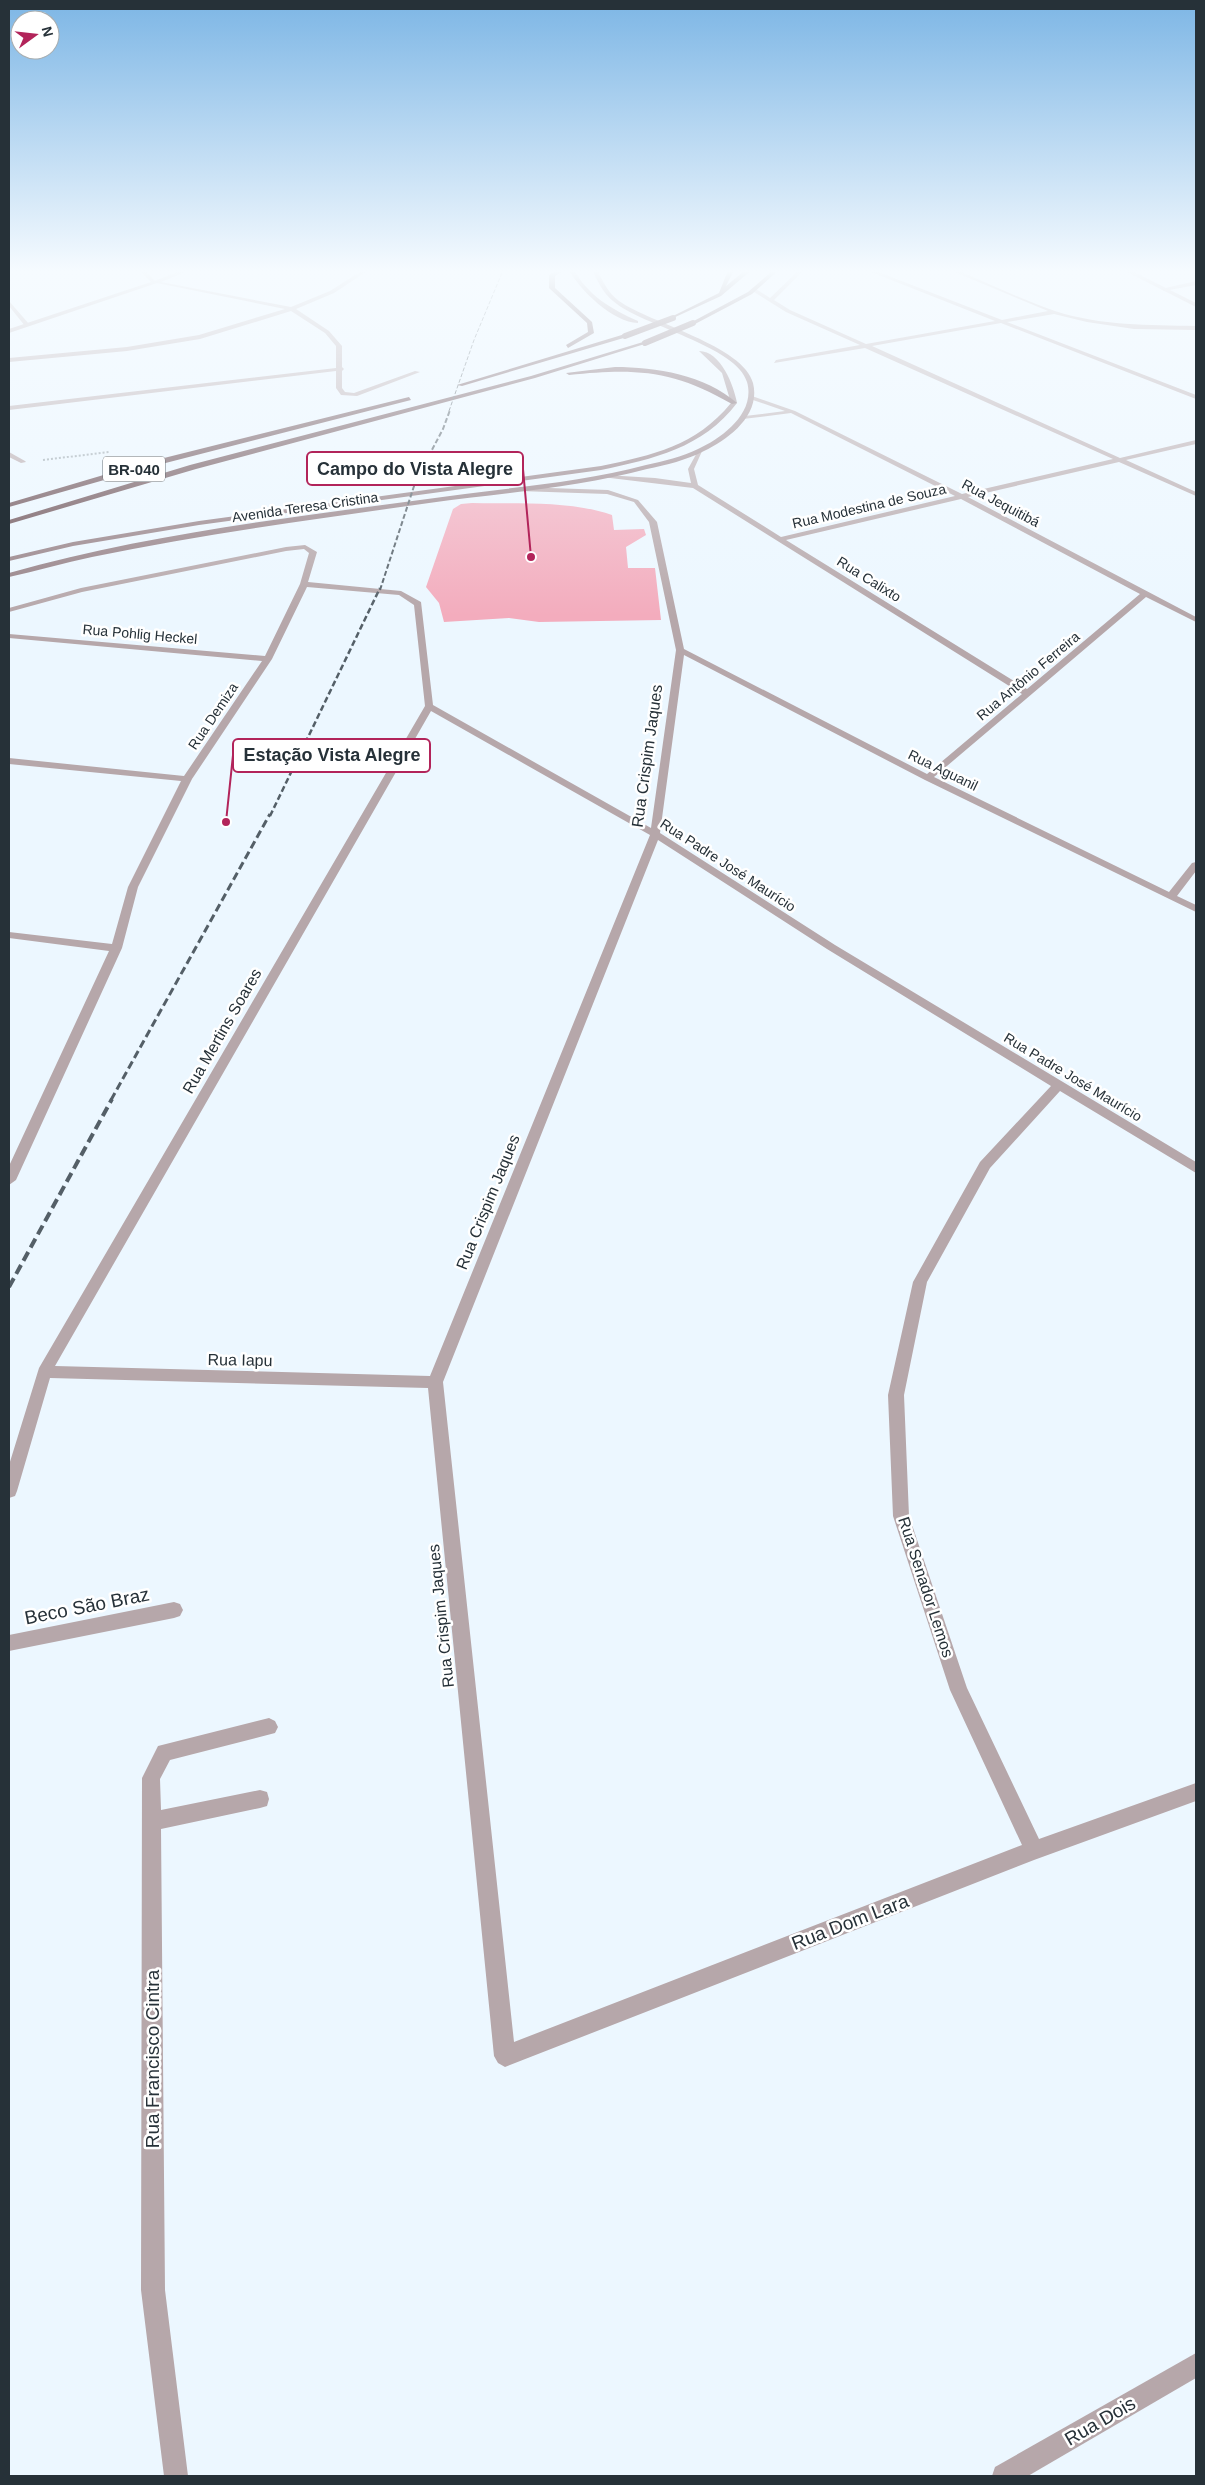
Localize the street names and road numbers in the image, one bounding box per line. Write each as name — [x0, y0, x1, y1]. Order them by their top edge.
road number: BR-040 — [103, 456, 165, 482]
street label: Rua Jequitibá — [959, 476, 1043, 530]
street label: Rua Modestina de Souza — [791, 480, 948, 531]
street label: Avenida Teresa Cristina — [231, 489, 379, 525]
street label: Rua Calixto — [834, 553, 904, 605]
street label: Rua Pohlig Heckel — [82, 621, 198, 647]
street label: Rua Antônio Ferreira — [973, 628, 1083, 724]
street label: Rua Demiza — [185, 679, 241, 752]
street label: Rua Crispim Jaques — [629, 683, 665, 829]
street label: Rua Aguanil — [906, 746, 980, 794]
street label: Rua Padre José Maurício — [657, 815, 799, 915]
street label: Rua Mertins Soares — [179, 966, 265, 1096]
street label: Rua Padre José Maurício — [1001, 1029, 1145, 1125]
street label: Rua Crispim Jaques — [453, 1132, 523, 1272]
street label: Rua Iapu — [207, 1351, 273, 1369]
street label: Rua Senador Lemos — [895, 1515, 957, 1659]
street label: Rua Crispim Jaques — [425, 1543, 457, 1689]
street label: Beco São Braz — [23, 1584, 151, 1628]
street label: Rua Dom Lara — [789, 1890, 912, 1954]
street label: Rua Francisco Cintra — [142, 1969, 163, 2148]
street label: Rua Dois — [1061, 2392, 1139, 2450]

